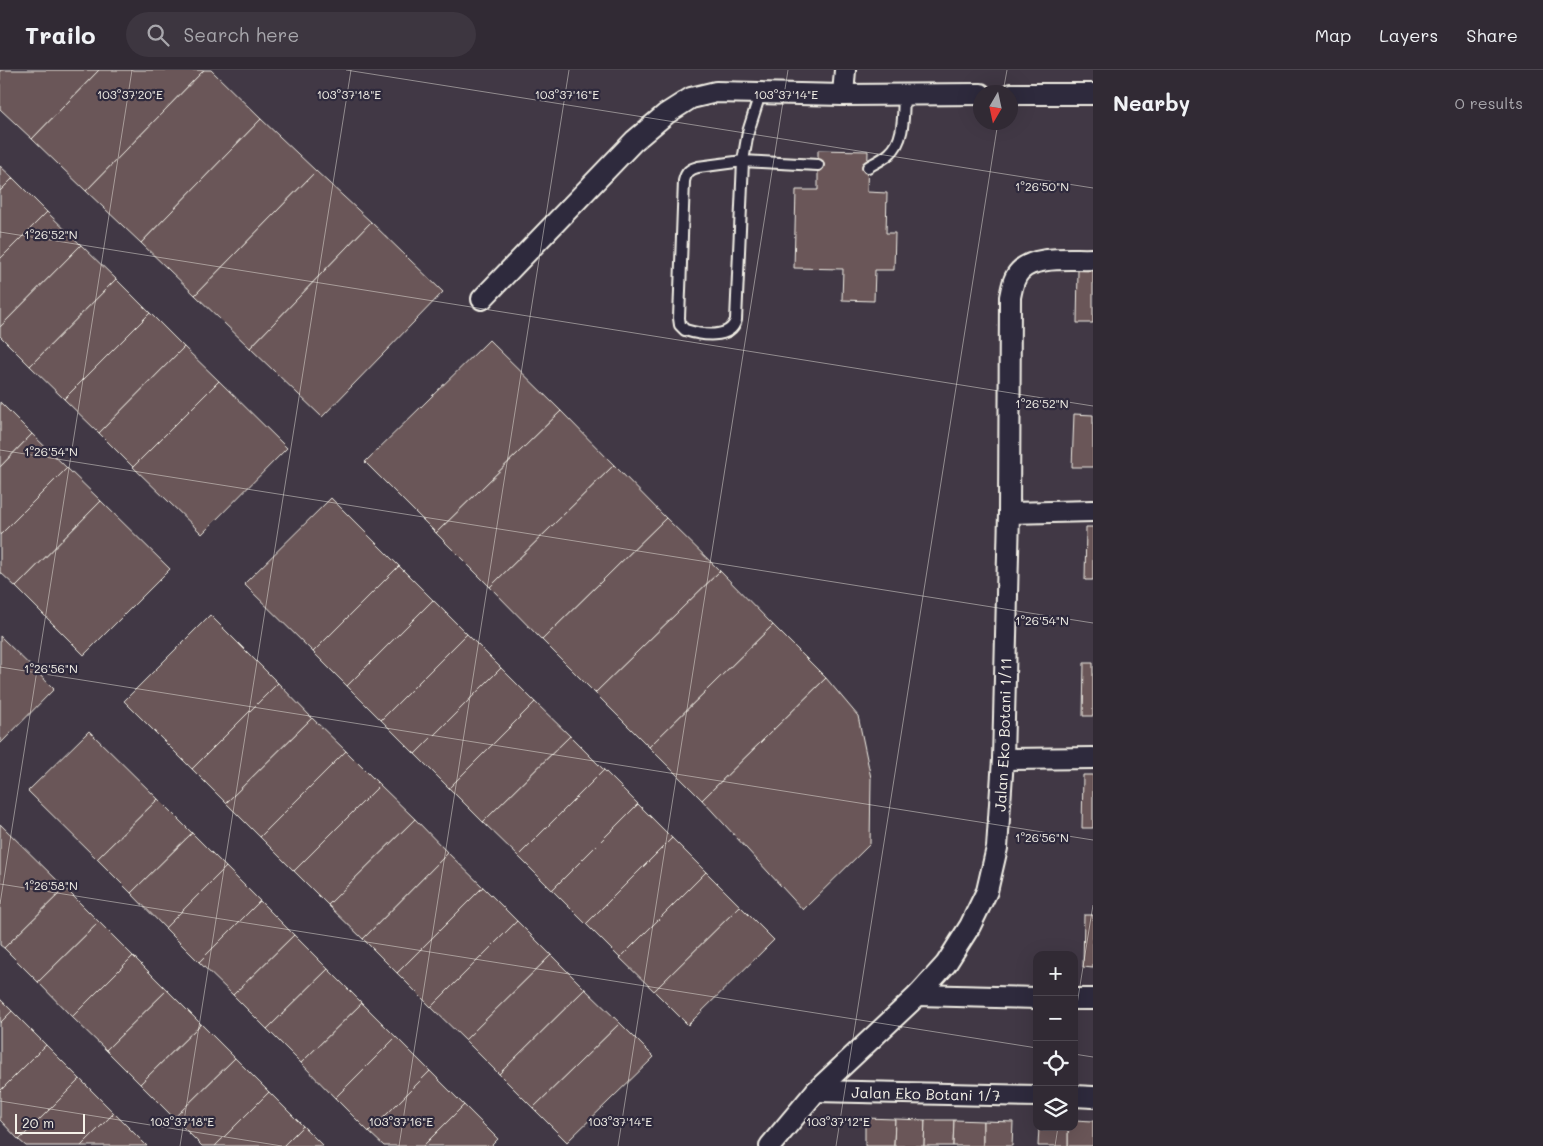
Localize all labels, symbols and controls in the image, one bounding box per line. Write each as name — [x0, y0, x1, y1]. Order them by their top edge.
search box — [126, 12, 476, 57]
text: Trailo — [25, 19, 96, 50]
icon: search — [144, 21, 172, 49]
text: Search here — [184, 22, 299, 47]
text: Map — [1315, 23, 1351, 47]
text: Layers — [1379, 23, 1438, 47]
text: Share — [1466, 23, 1518, 47]
north arrow — [973, 85, 1018, 130]
text: 103°37'20"E — [97, 86, 163, 102]
text: 103°37'18"E — [317, 86, 381, 102]
text: 103°37'16"E — [535, 86, 599, 102]
text: 103°37'14"E — [754, 86, 818, 102]
text: Nearby — [1113, 89, 1190, 116]
text: 0 results — [1455, 92, 1523, 113]
text: 1°26'50"N — [1015, 178, 1069, 194]
text: 1°26'52"N — [24, 226, 78, 242]
text: 1°26'52"N — [1015, 395, 1069, 411]
text: 1°26'54"N — [24, 443, 78, 459]
text: 1°26'54"N — [1015, 612, 1069, 628]
street label: Jalan Eko Botani 1/11 — [989, 657, 1015, 812]
text: 1°26'56"N — [24, 660, 78, 676]
text: 1°26'56"N — [1015, 829, 1069, 845]
text: 1°26'58"N — [24, 877, 78, 893]
map controls — [1033, 951, 1078, 1131]
button: + — [1033, 951, 1078, 996]
button: − — [1033, 996, 1078, 1041]
button: locate — [1033, 1041, 1078, 1086]
street label: Jalan Eko Botani 1/7 — [851, 1082, 1001, 1105]
button: layers — [1033, 1086, 1078, 1131]
scale bar — [15, 1111, 85, 1134]
text: 20 m — [22, 1113, 54, 1132]
text: 103°37'18"E — [150, 1113, 214, 1129]
text: 103°37'16"E — [369, 1113, 433, 1129]
text: 103°37'14"E — [588, 1113, 652, 1129]
text: 103°37'12"E — [806, 1113, 870, 1129]

